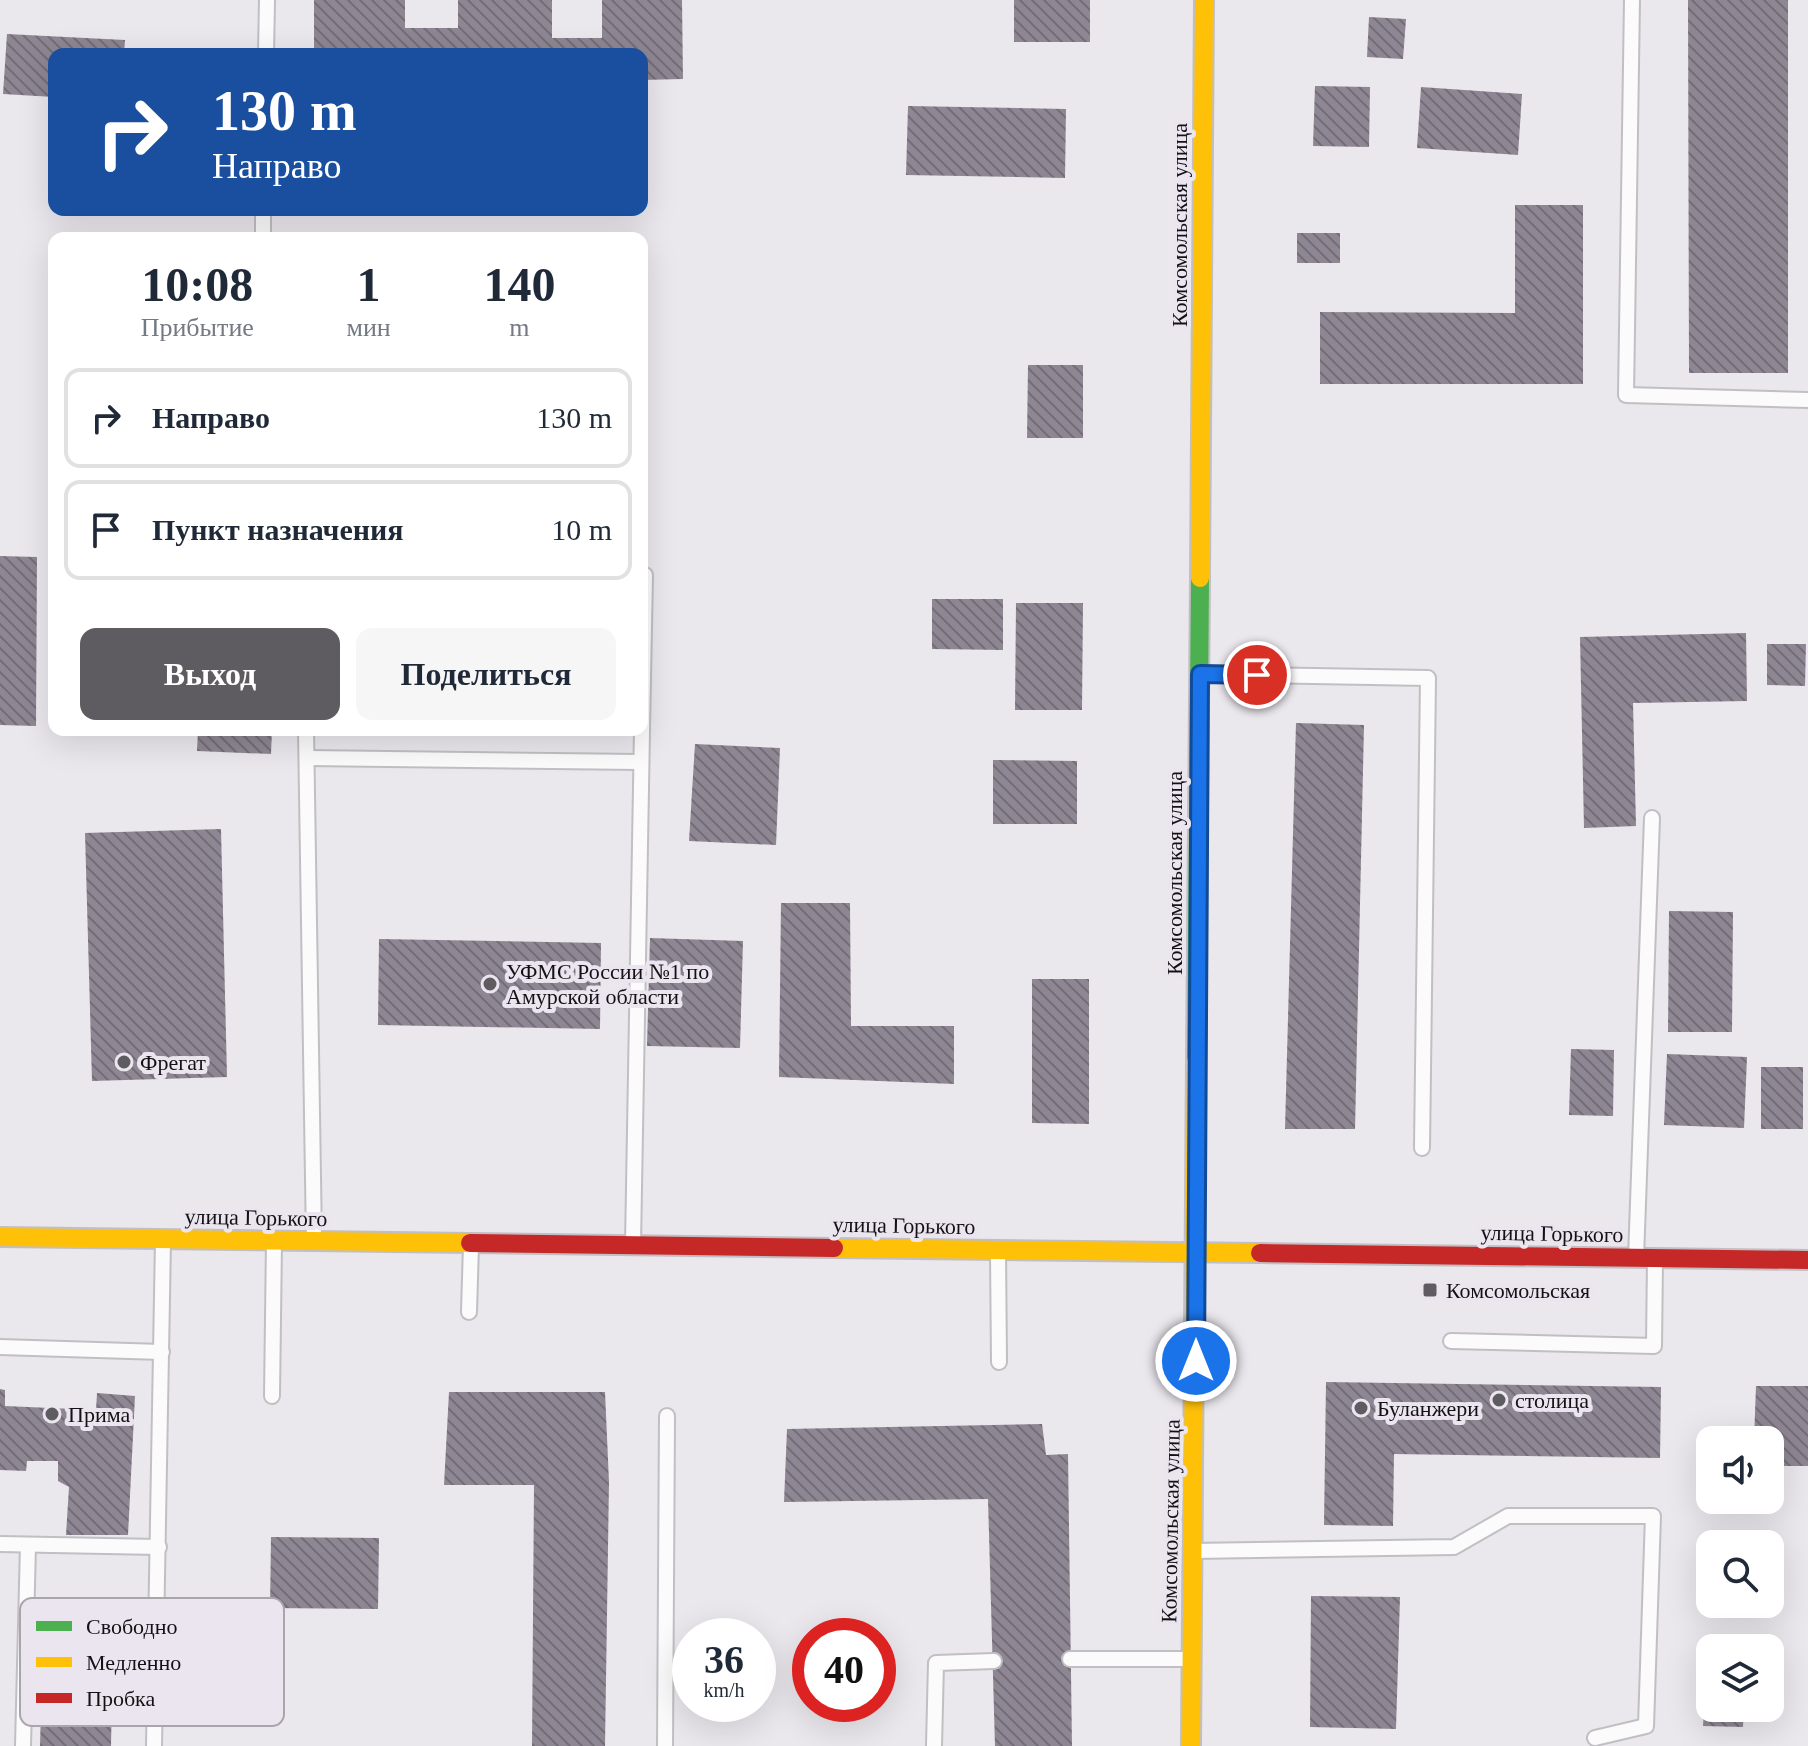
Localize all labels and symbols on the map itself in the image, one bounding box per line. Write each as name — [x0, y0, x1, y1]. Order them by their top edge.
street label: Комсомольская улица — [1167, 123, 1192, 327]
pin — [1223, 641, 1291, 709]
street label: Комсомольская улица — [1162, 771, 1187, 975]
place label: УФМС России №1 по Амурской области — [506, 959, 709, 1009]
marker: УФМС России №1 по Амурской области — [481, 975, 499, 993]
place label: Фрегат — [140, 1050, 206, 1075]
marker: Фрегат — [115, 1053, 133, 1071]
street label: улица Горького — [184, 1204, 328, 1231]
street label: улица Горького — [832, 1212, 976, 1239]
street label: улица Горького — [1480, 1220, 1624, 1247]
place label: Комсомольская — [1446, 1278, 1590, 1303]
marker: Комсомольская — [1421, 1281, 1439, 1299]
position arrow — [1154, 1319, 1238, 1403]
place label: столица — [1515, 1388, 1589, 1413]
marker: столица — [1490, 1391, 1508, 1409]
place label: Буланжери — [1377, 1396, 1479, 1421]
marker: Буланжери — [1352, 1399, 1370, 1417]
place label: Прима — [68, 1402, 130, 1427]
marker: Прима — [43, 1405, 61, 1423]
street label: Комсомольская улица — [1156, 1419, 1185, 1623]
legend — [20, 1598, 284, 1726]
text: Свободно — [86, 1614, 177, 1639]
speed limit sign: 40 — [792, 1618, 896, 1722]
text: Медленно — [86, 1650, 181, 1675]
text: Пробка — [86, 1686, 155, 1711]

